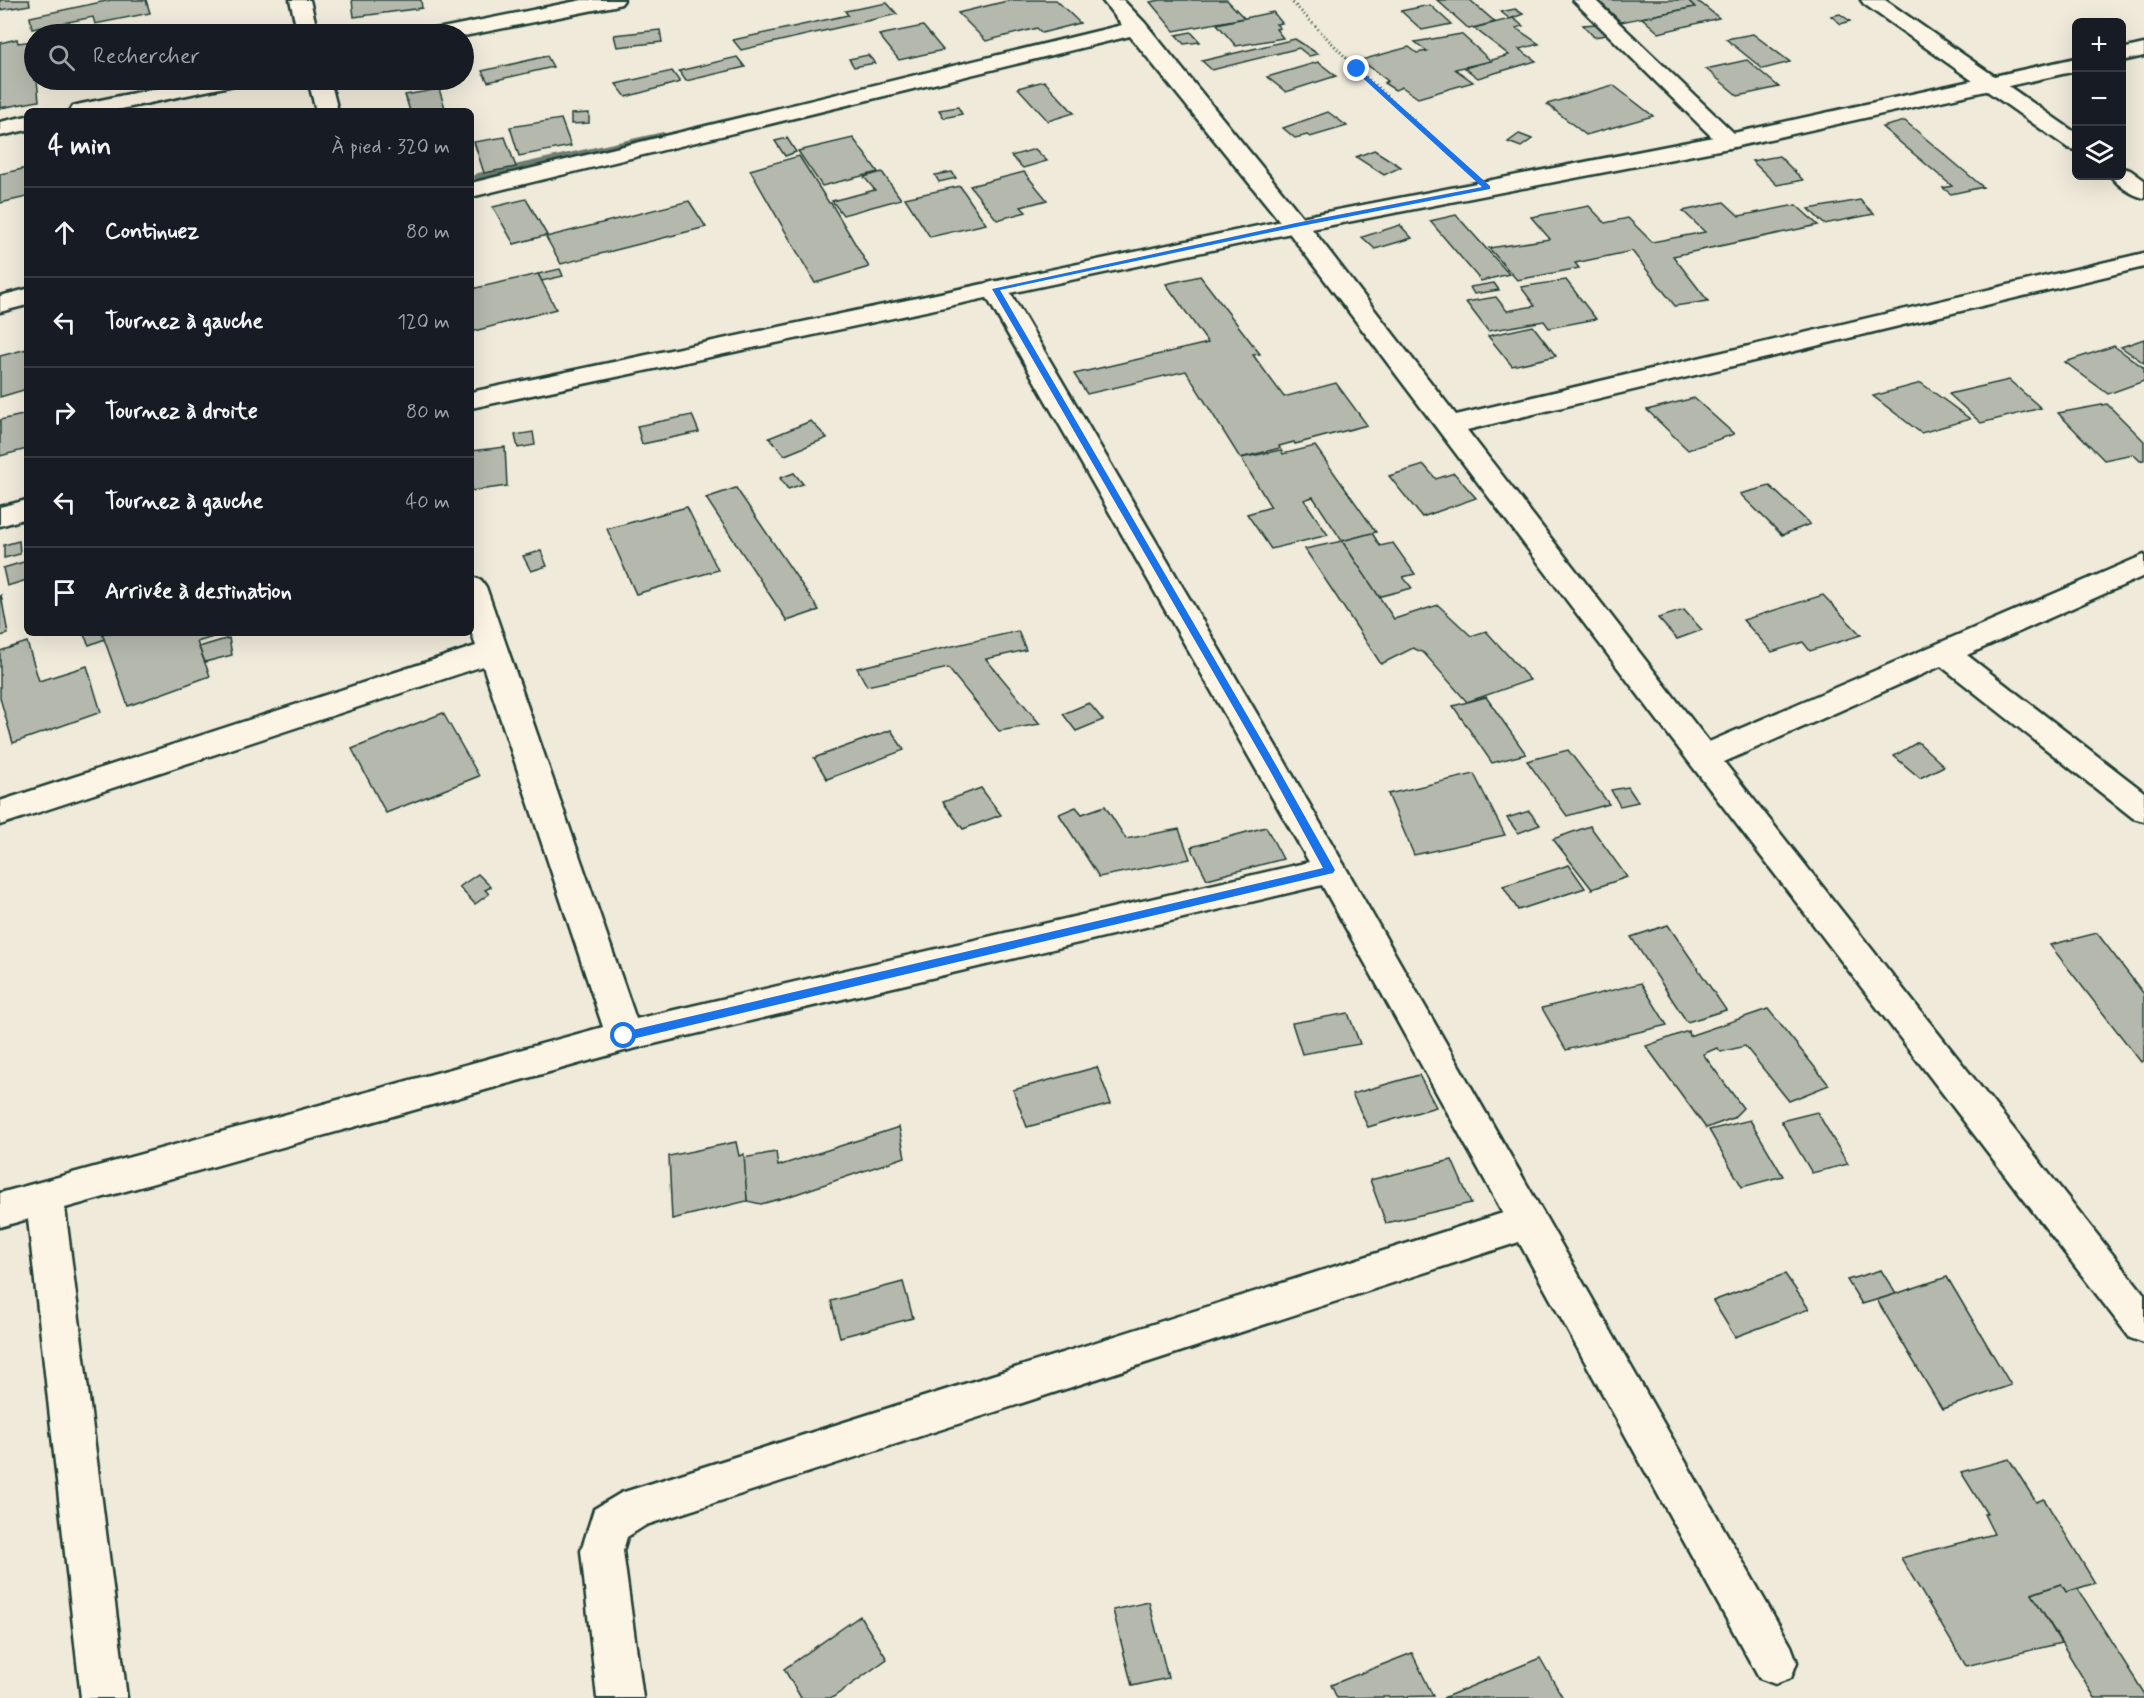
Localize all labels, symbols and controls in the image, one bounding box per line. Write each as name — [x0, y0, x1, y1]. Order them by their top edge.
map controls — [2072, 18, 2126, 180]
button: + — [2072, 18, 2126, 72]
search box — [24, 24, 474, 90]
icon: search — [45, 41, 78, 74]
text: Rechercher — [93, 43, 200, 71]
route end — [1343, 55, 1369, 81]
button: − — [2072, 72, 2126, 126]
button: layers — [2072, 126, 2126, 180]
text: 4 min — [48, 130, 111, 164]
text: À pied · 320 m — [332, 134, 450, 161]
icon: ahead — [48, 216, 81, 249]
text: Continuez — [105, 218, 199, 246]
text: 80 m — [406, 219, 450, 246]
icon: left — [48, 306, 81, 339]
text: Tournez à gauche — [105, 308, 263, 336]
text: 120 m — [397, 309, 450, 336]
icon: right — [48, 396, 81, 429]
text: Tournez à droite — [105, 398, 258, 426]
text: 80 m — [406, 399, 450, 426]
icon: left — [48, 486, 81, 519]
text: Tournez à gauche — [105, 488, 263, 516]
text: 40 m — [406, 489, 450, 516]
icon: arrive — [48, 576, 81, 609]
text: Arrivée à destination — [105, 578, 292, 606]
route start — [610, 1022, 636, 1048]

